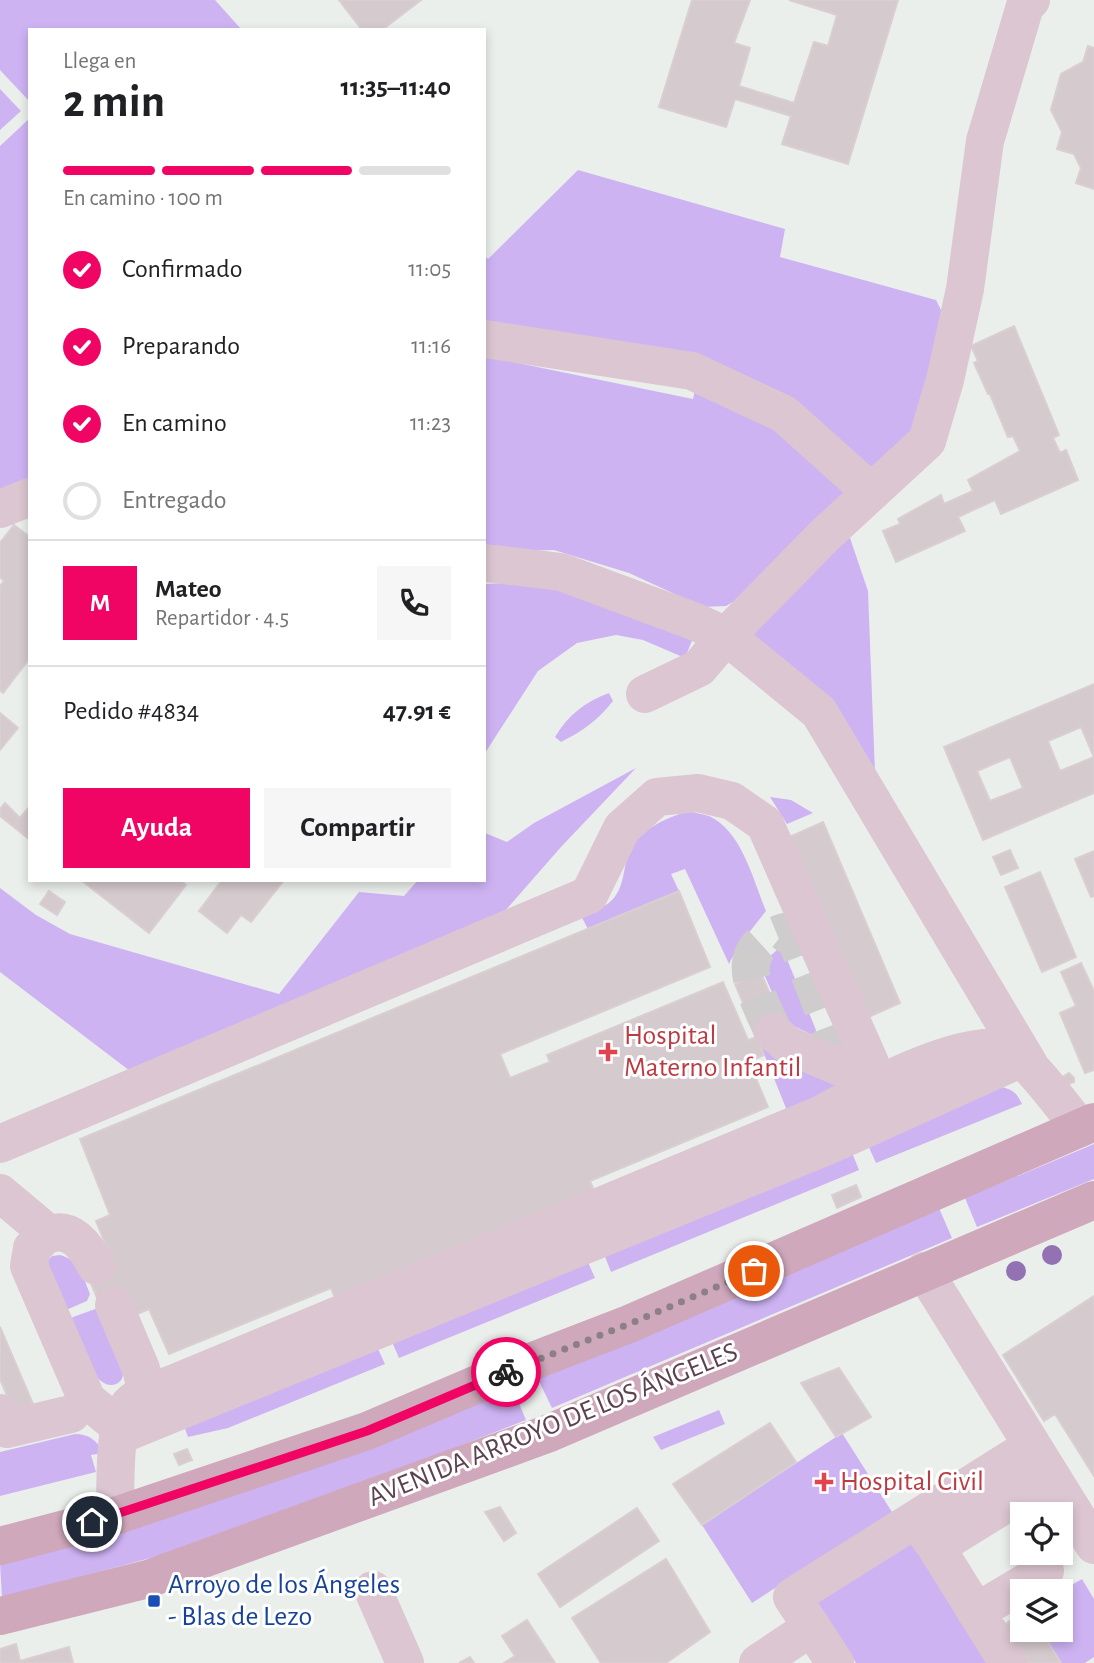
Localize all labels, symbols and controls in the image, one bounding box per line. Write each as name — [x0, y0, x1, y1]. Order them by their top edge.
text: Llega en — [63, 50, 136, 73]
text: 11:35–11:40 — [341, 74, 451, 100]
text: 2 min — [63, 79, 165, 125]
text: En camino · 100 m — [63, 187, 223, 210]
icon: check — [63, 251, 101, 289]
text: Confirmado — [122, 256, 243, 282]
text: 11:05 — [408, 258, 451, 281]
icon: check — [63, 328, 101, 366]
text: Preparando — [122, 333, 240, 359]
text: 11:16 — [411, 335, 451, 358]
icon: check — [63, 405, 101, 443]
text: En camino — [122, 410, 227, 436]
text: 11:23 — [410, 412, 451, 435]
text: Entregado — [122, 487, 227, 513]
button: phone — [377, 566, 451, 640]
text: Mateo — [155, 576, 222, 602]
text: M — [90, 590, 110, 616]
text: Repartidor · 4.5 — [155, 607, 289, 630]
text: Pedido #4834 — [63, 698, 199, 724]
text: 47.91 € — [383, 698, 451, 724]
button: Ayuda — [63, 788, 250, 868]
button: Compartir — [264, 788, 451, 868]
place label: Hospital Materno Infantil — [624, 1022, 801, 1082]
marker: Hospital Materno Infantil — [598, 1042, 618, 1062]
pin — [724, 1241, 784, 1301]
icon: bag — [735, 1252, 773, 1290]
street label: AVENIDA ARROYO DE LOS ÁNGELES — [363, 1335, 742, 1512]
courier — [471, 1337, 541, 1407]
icon: bike — [487, 1353, 525, 1391]
place label: Hospital Civil — [840, 1468, 984, 1496]
marker: Hospital Civil — [814, 1472, 834, 1492]
pin — [62, 1492, 122, 1552]
map controls — [1010, 1502, 1073, 1642]
button: locate — [1010, 1502, 1073, 1565]
icon: home — [73, 1503, 111, 1541]
place label: Arroyo de los Ángeles - Blas de Lezo — [168, 1568, 400, 1631]
button: layers — [1010, 1579, 1073, 1642]
marker: Arroyo de los Ángeles - Blas de Lezo — [146, 1593, 162, 1609]

